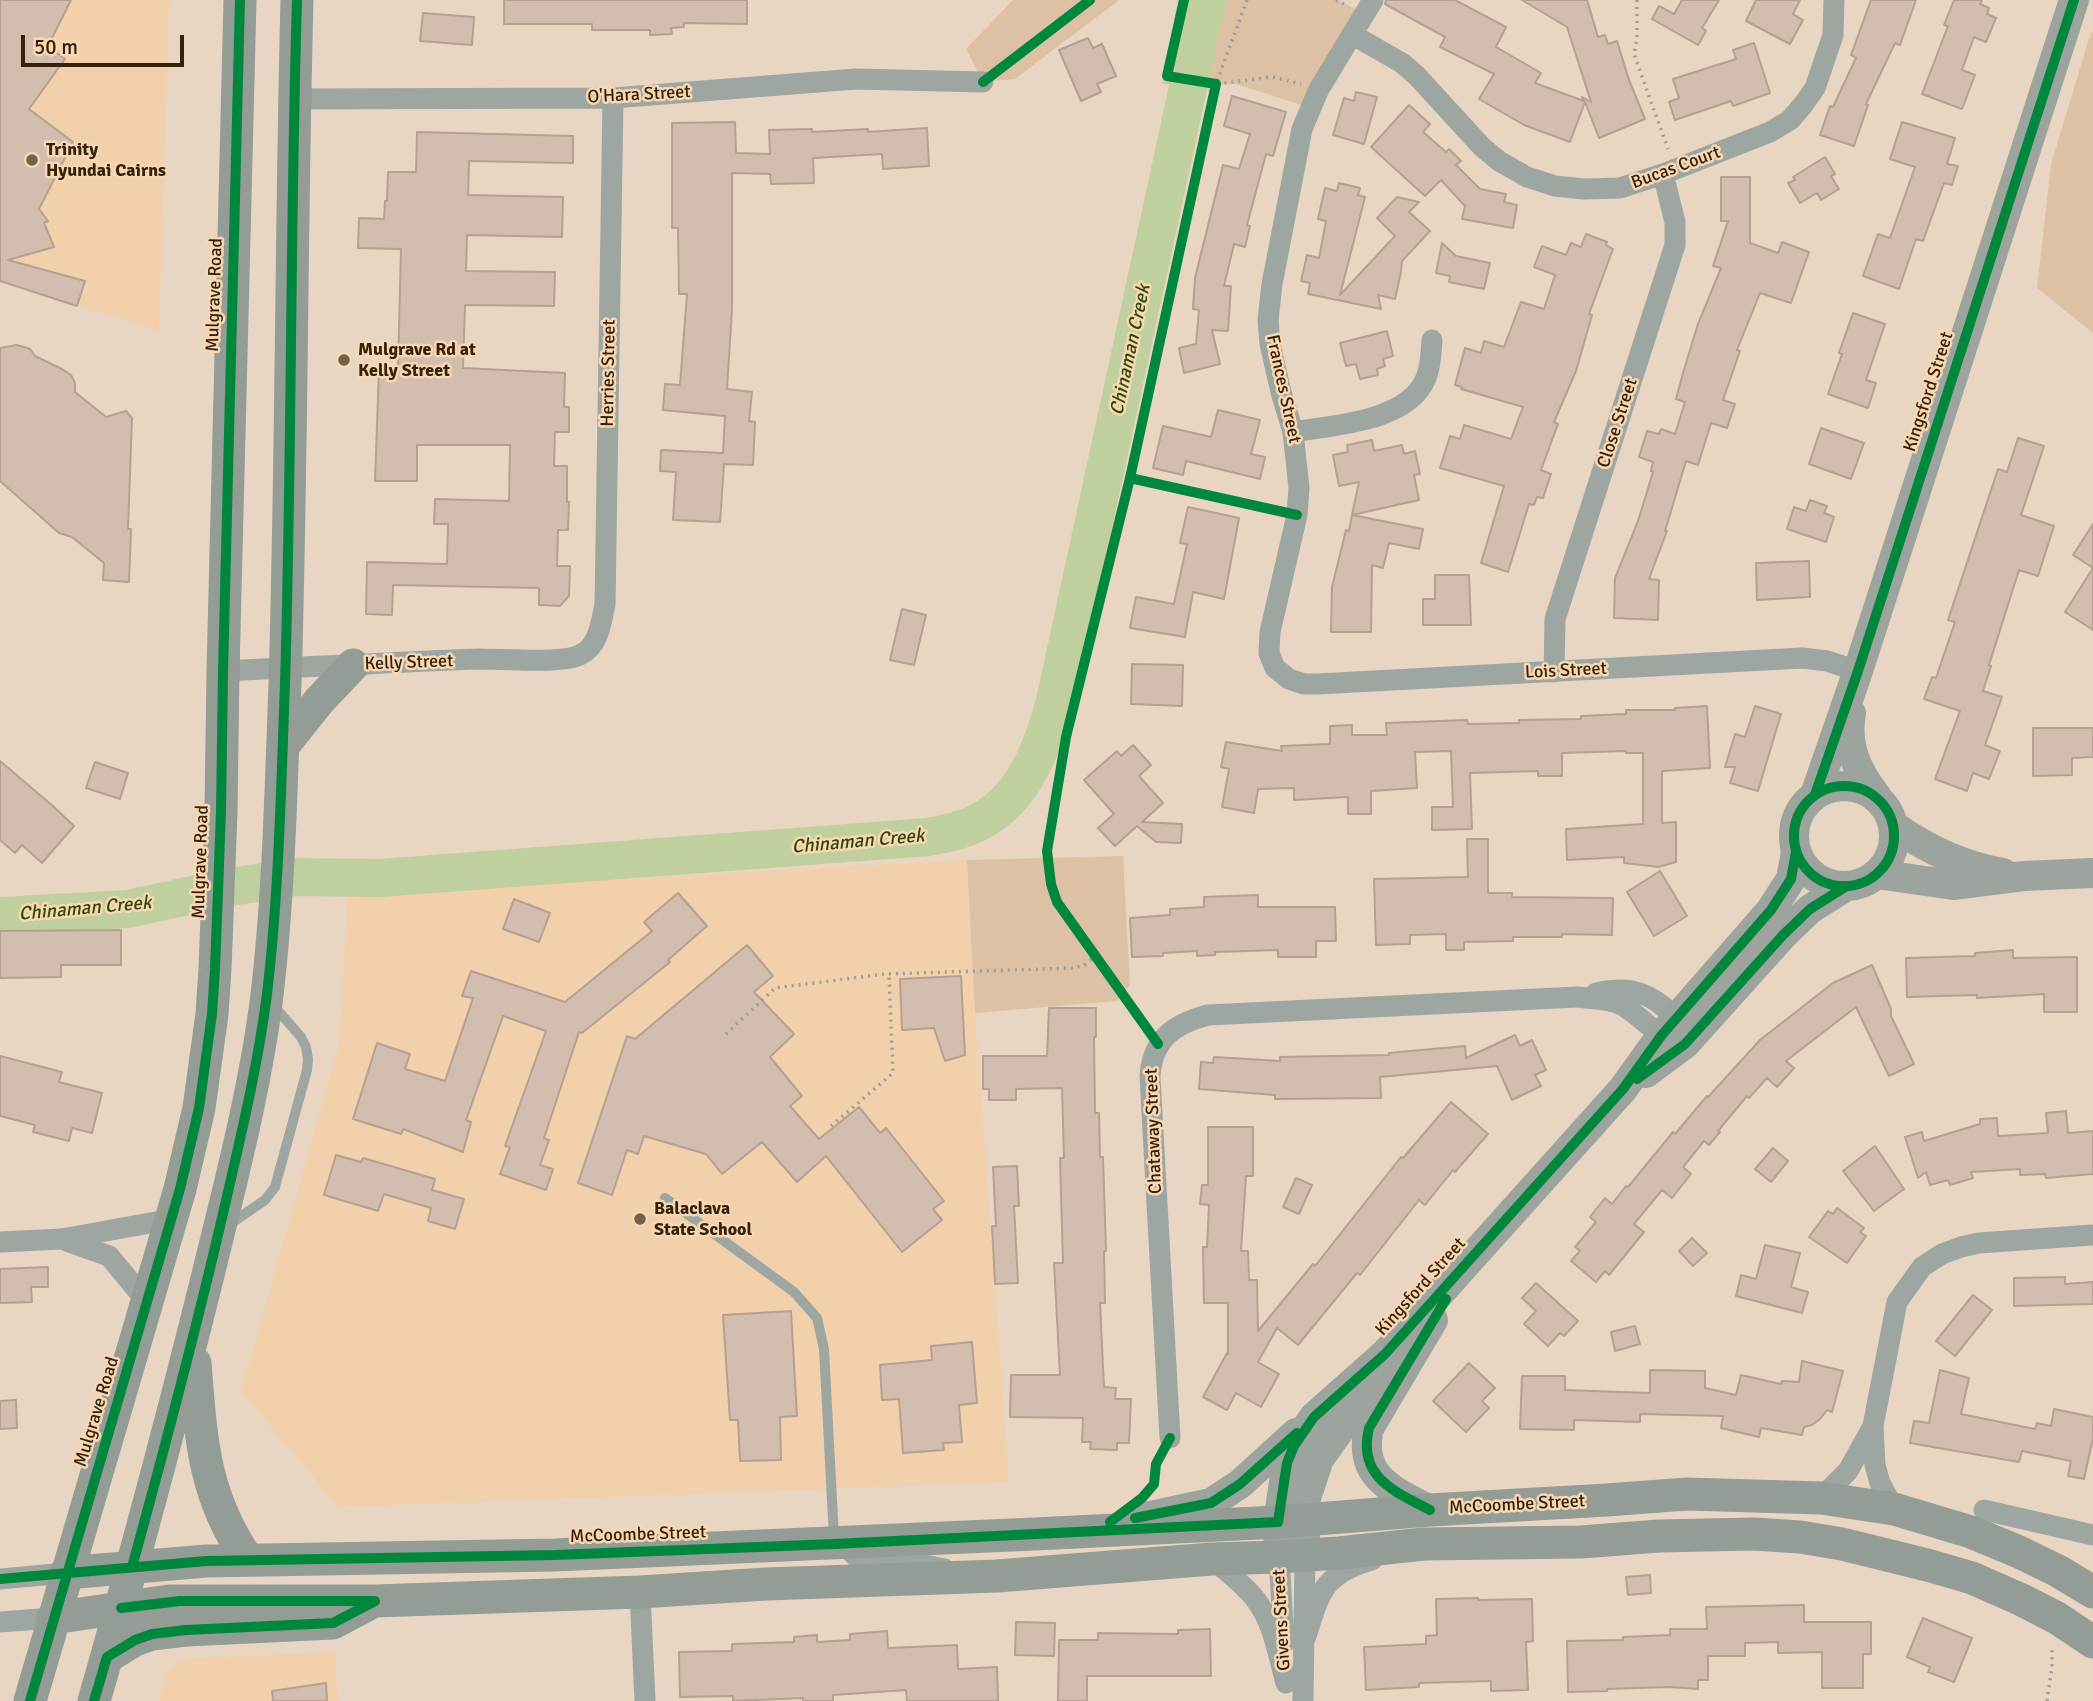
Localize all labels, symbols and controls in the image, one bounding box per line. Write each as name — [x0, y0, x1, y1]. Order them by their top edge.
scale bar — [24, 21, 187, 65]
text: 50 m — [34, 34, 78, 60]
street label: O'Hara Street — [587, 82, 691, 108]
place label: Trinity Hyundai Cairns — [46, 139, 166, 182]
street label: Bucas Court — [1628, 142, 1724, 194]
marker: Trinity Hyundai Cairns — [24, 152, 40, 168]
street label: Mulgrave Road — [202, 238, 228, 352]
water label: Chinaman Creek — [1106, 283, 1156, 417]
street label: Herries Street — [597, 319, 621, 427]
street label: Kingsford Street — [1899, 329, 1959, 455]
street label: Frances Street — [1261, 333, 1305, 445]
place label: Mulgrave Rd at Kelly Street — [358, 339, 476, 382]
marker: Mulgrave Rd at Kelly Street — [336, 352, 352, 368]
street label: Close Street — [1593, 375, 1643, 471]
street label: Kelly Street — [364, 651, 454, 675]
street label: Lois Street — [1525, 658, 1607, 684]
street label: Mulgrave Road — [188, 805, 214, 919]
water label: Chinaman Creek — [791, 825, 925, 859]
water label: Chinaman Creek — [18, 892, 152, 926]
street label: Chataway Street — [1141, 1068, 1167, 1194]
place label: Balaclava State School — [654, 1198, 752, 1240]
marker: Balaclava State School — [632, 1211, 648, 1227]
street label: Kingsford Street — [1371, 1233, 1471, 1341]
street label: Mulgrave Road — [70, 1354, 124, 1470]
street label: McCoombe Street — [1448, 1491, 1586, 1519]
street label: McCoombe Street — [570, 1522, 706, 1548]
street label: Givens Street — [1269, 1569, 1295, 1671]

